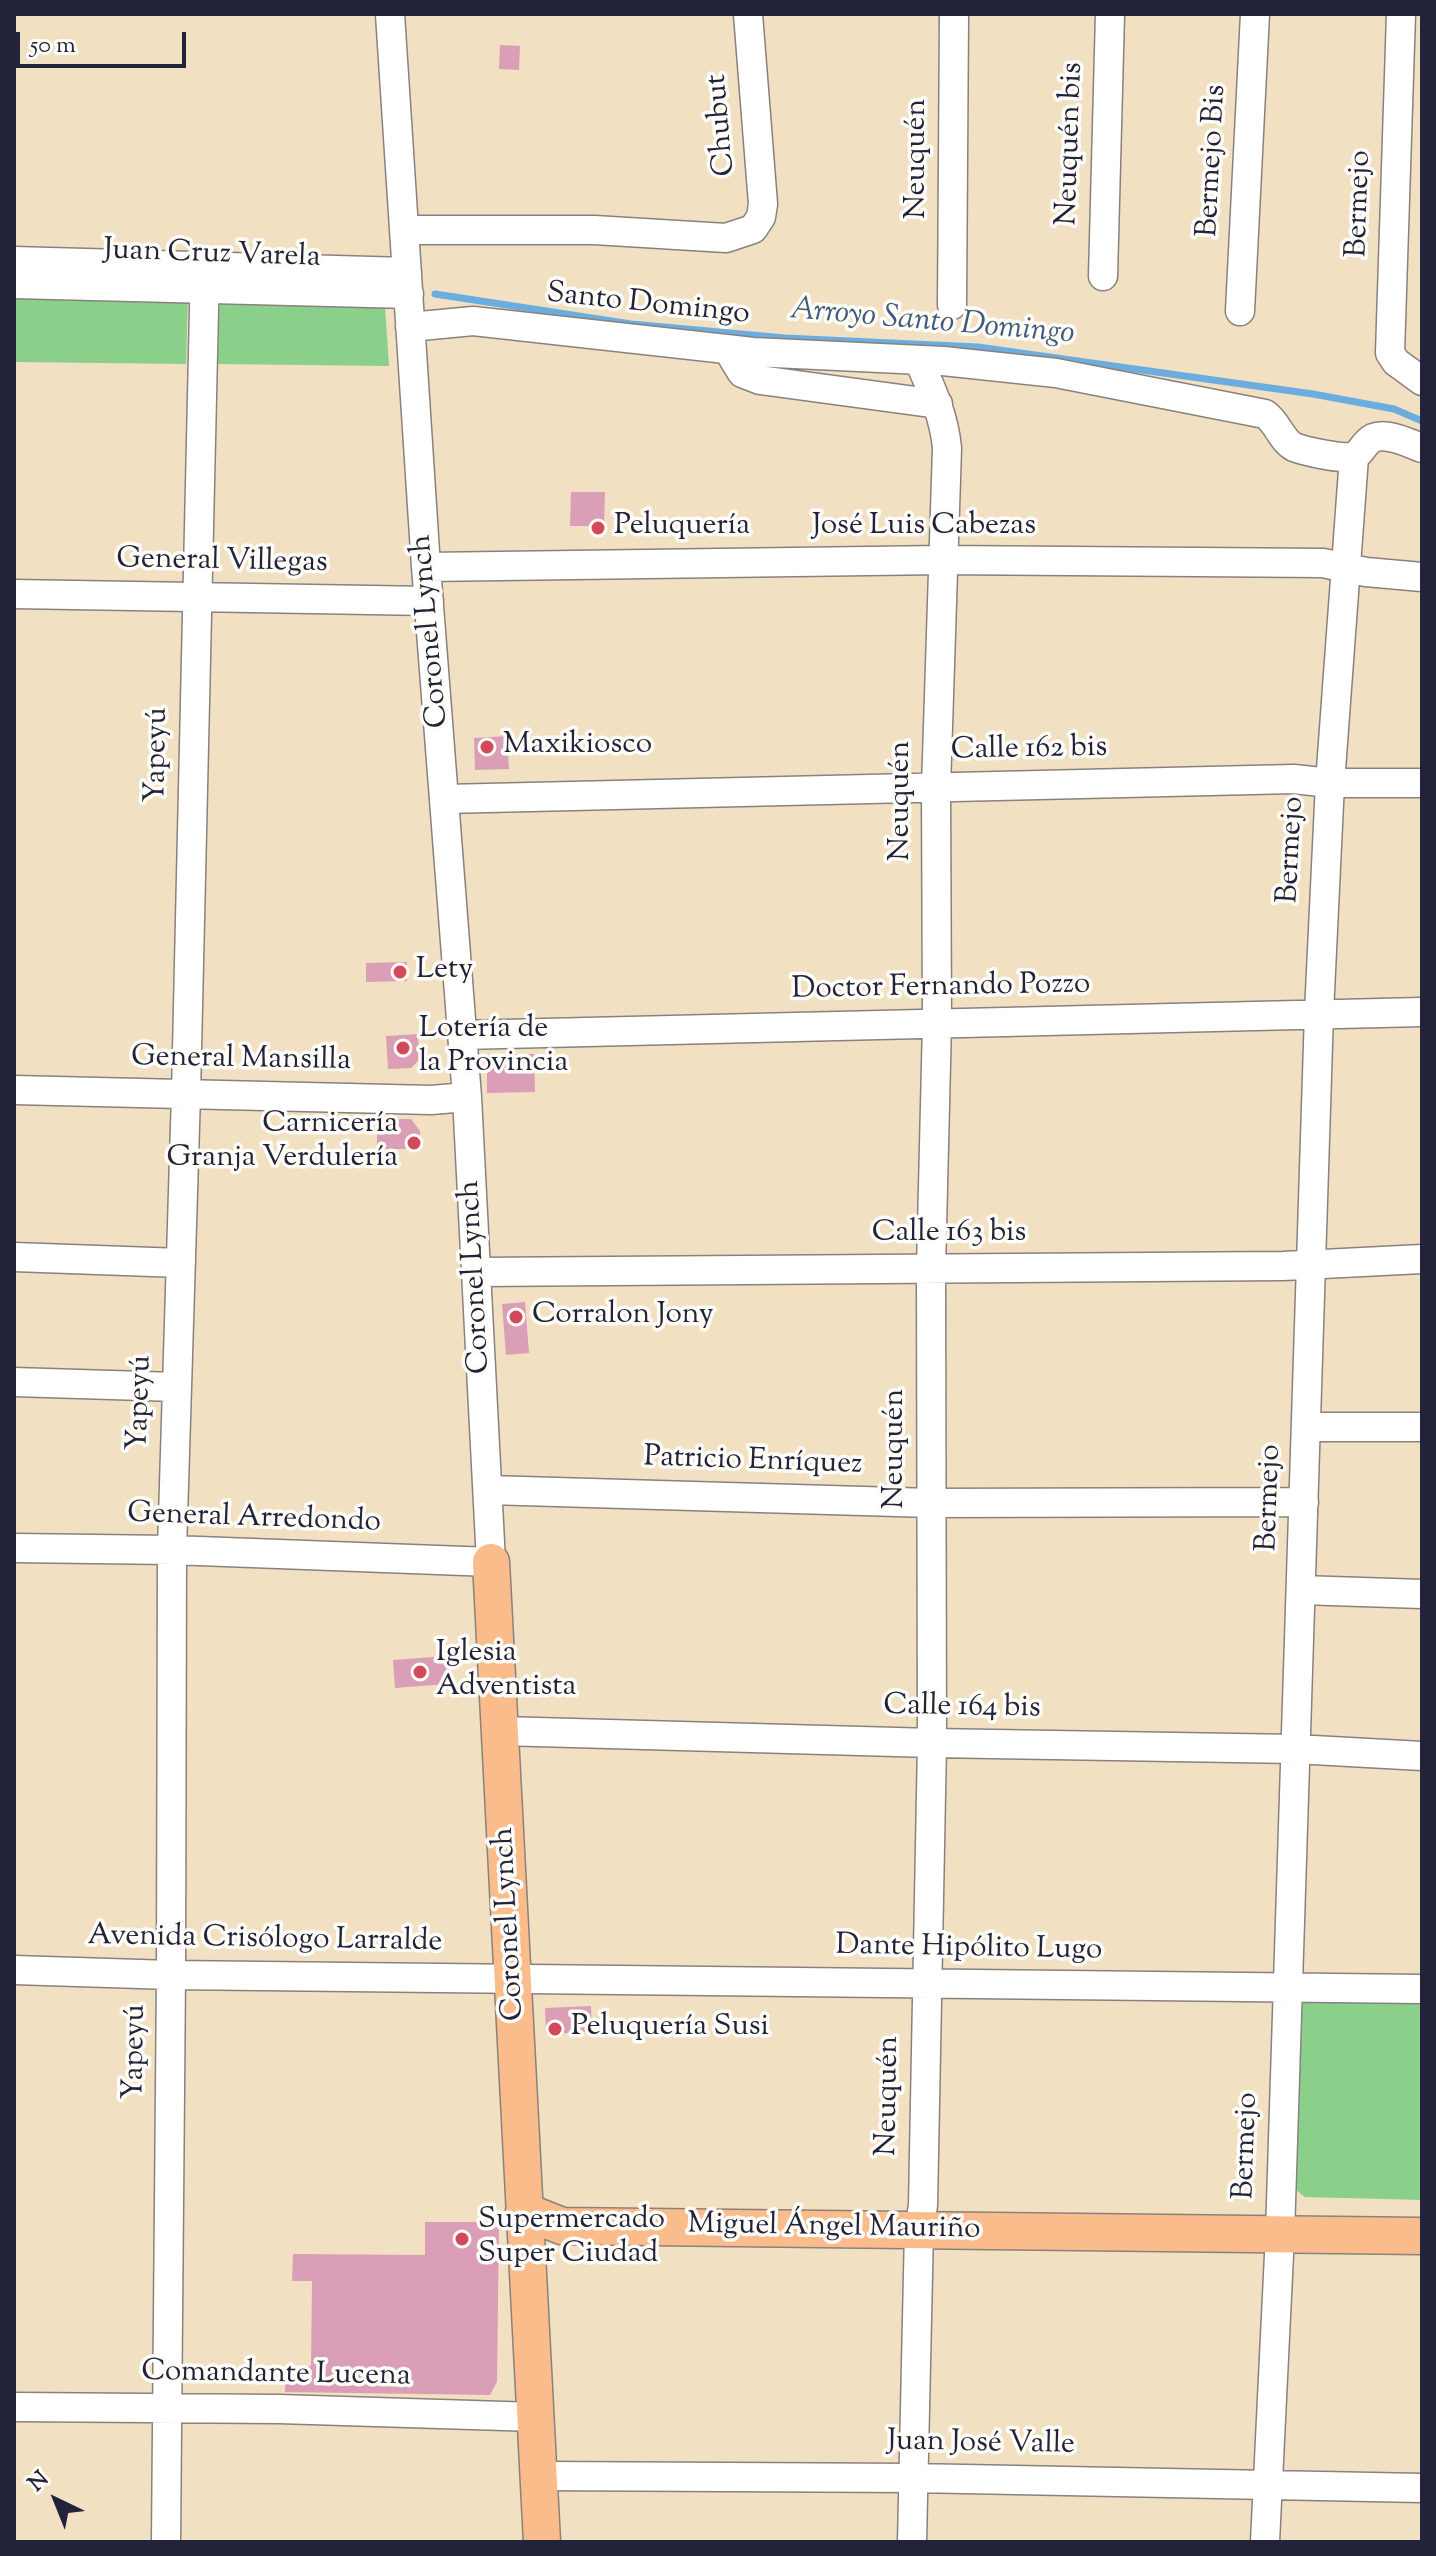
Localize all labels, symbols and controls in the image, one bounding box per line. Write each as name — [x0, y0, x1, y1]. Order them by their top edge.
scale bar — [20, 16, 190, 66]
text: 50 m — [30, 29, 76, 63]
street label: Neuquén bis — [1051, 62, 1093, 226]
street label: Chubut — [701, 72, 745, 178]
street label: Bermejo Bis — [1192, 84, 1236, 238]
street label: Neuquén — [901, 99, 937, 219]
street label: Bermejo — [1341, 150, 1381, 258]
street label: Juan Cruz Varela — [103, 234, 321, 278]
street label: Santo Domingo — [545, 277, 751, 335]
water label: Arroyo Santo Domingo — [788, 292, 1076, 356]
place label: Peluquería — [614, 510, 750, 546]
street label: José Luis Cabezas — [812, 510, 1036, 546]
marker: Peluquería — [589, 519, 607, 537]
street label: Coronel Lynch — [406, 533, 458, 729]
street label: General Villegas — [116, 543, 328, 583]
street label: Yapeyú — [140, 707, 178, 803]
place label: Maxikiosco — [503, 729, 652, 765]
street label: Calle 162 bis — [951, 732, 1107, 770]
marker: Maxikiosco — [478, 738, 496, 756]
street label: Neuquén — [885, 741, 921, 861]
street label: Bermejo — [1272, 796, 1314, 904]
place label: Lety — [416, 954, 473, 990]
marker: Lety — [391, 963, 409, 981]
street label: Doctor Fernando Pozzo — [791, 968, 1091, 1010]
place label: Lotería de la Provincia — [419, 1013, 568, 1084]
marker: Lotería de la Provincia — [394, 1039, 412, 1057]
street label: General Mansilla — [131, 1041, 351, 1081]
place label: Carnicería Granja Verdulería — [167, 1108, 398, 1178]
marker: Carnicería Granja Verdulería — [405, 1134, 423, 1152]
street label: Coronel Lynch — [454, 1179, 500, 1375]
street label: Calle 163 bis — [872, 1217, 1026, 1253]
place label: Corralon Jony — [532, 1299, 714, 1335]
marker: Corralon Jony — [507, 1308, 525, 1326]
street label: Yapeyú — [122, 1355, 162, 1451]
street label: Neuquén — [879, 1389, 915, 1509]
street label: Patricio Enríquez — [643, 1441, 863, 1485]
street label: Bermejo — [1251, 1444, 1291, 1552]
street label: General Arredondo — [127, 1498, 381, 1542]
place label: Iglesia Adventista — [436, 1637, 576, 1708]
marker: Iglesia Adventista — [411, 1663, 429, 1681]
street label: Calle 164 bis — [883, 1690, 1041, 1728]
street label: Coronel Lynch — [488, 1826, 534, 2022]
street label: Avenida Crisólogo Larralde — [87, 1920, 443, 1962]
street label: Dante Hipólito Lugo — [835, 1930, 1103, 1970]
street label: Yapeyú — [118, 2004, 156, 2100]
place label: Peluquería Susi — [571, 2011, 769, 2047]
marker: Peluquería Susi — [546, 2020, 564, 2038]
street label: Neuquén — [871, 2036, 909, 2156]
street label: Bermejo — [1228, 2092, 1268, 2200]
place label: Supermercado Super Ciudad — [478, 2204, 665, 2274]
street label: Miguel Ángel Mauriño — [687, 2208, 981, 2250]
marker: Supermercado Super Ciudad — [453, 2230, 471, 2248]
street label: Comandante Lucena — [141, 2356, 411, 2396]
street label: Juan José Valle — [887, 2425, 1075, 2465]
north arrow — [16, 2460, 96, 2540]
text: N — [22, 2465, 57, 2500]

